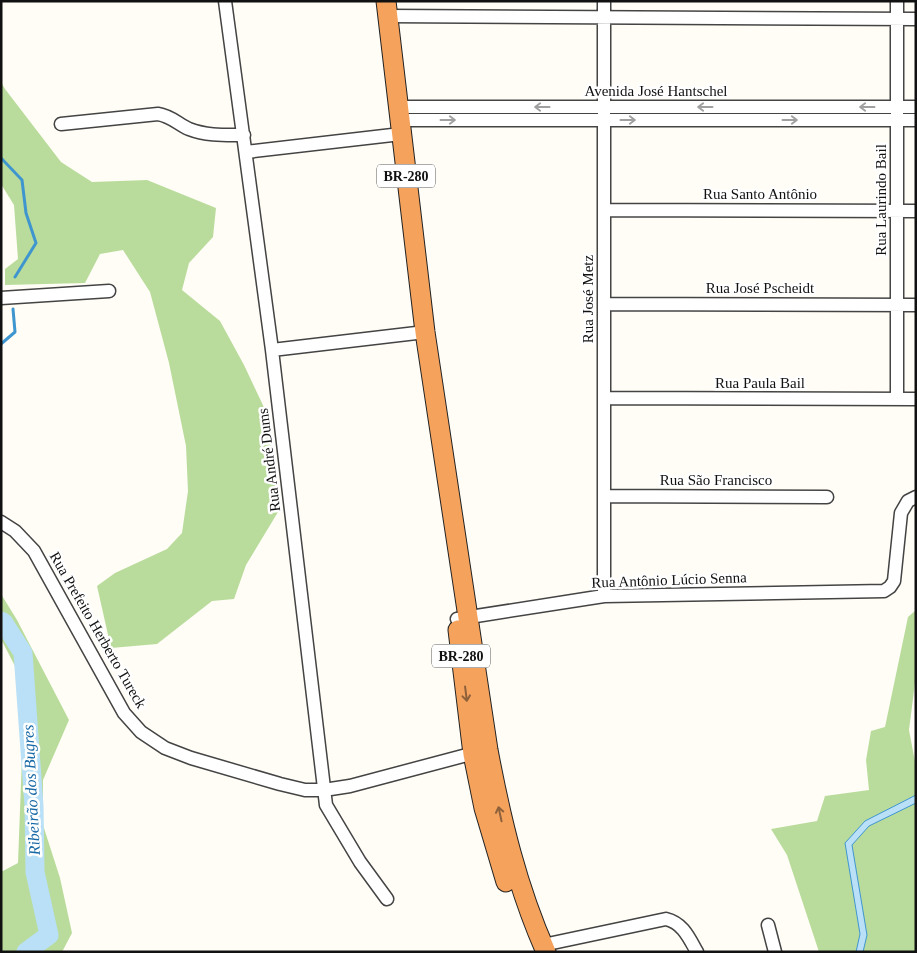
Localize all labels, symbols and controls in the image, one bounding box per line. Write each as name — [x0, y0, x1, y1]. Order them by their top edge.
street label: Avenida José Hantschel — [584, 83, 728, 99]
one-way arrow — [534, 102, 550, 112]
one-way arrow — [697, 102, 713, 112]
one-way arrow — [859, 102, 876, 112]
one-way arrow — [439, 115, 455, 125]
one-way arrow — [619, 115, 635, 125]
one-way arrow — [782, 115, 798, 125]
street label: Rua Laurindo Bail — [873, 144, 889, 256]
road number: BR-280 — [377, 165, 435, 188]
street label: Rua Santo Antônio — [703, 186, 817, 202]
street label: Rua José Metz — [580, 255, 596, 343]
street label: Rua José Pscheidt — [706, 280, 815, 296]
street label: Rua Paula Bail — [715, 375, 805, 391]
street label: Rua André Dums — [255, 407, 283, 513]
street label: Rua São Francisco — [660, 472, 772, 488]
street label: Rua Prefeito Herberto Tureck — [47, 549, 150, 711]
street label: Rua Antônio Lúcio Senna — [591, 569, 747, 591]
road number: BR-280 — [432, 644, 490, 668]
one-way arrow — [461, 686, 471, 702]
water label: Ribeirão dos Bugres — [19, 724, 44, 857]
one-way arrow — [495, 806, 504, 822]

